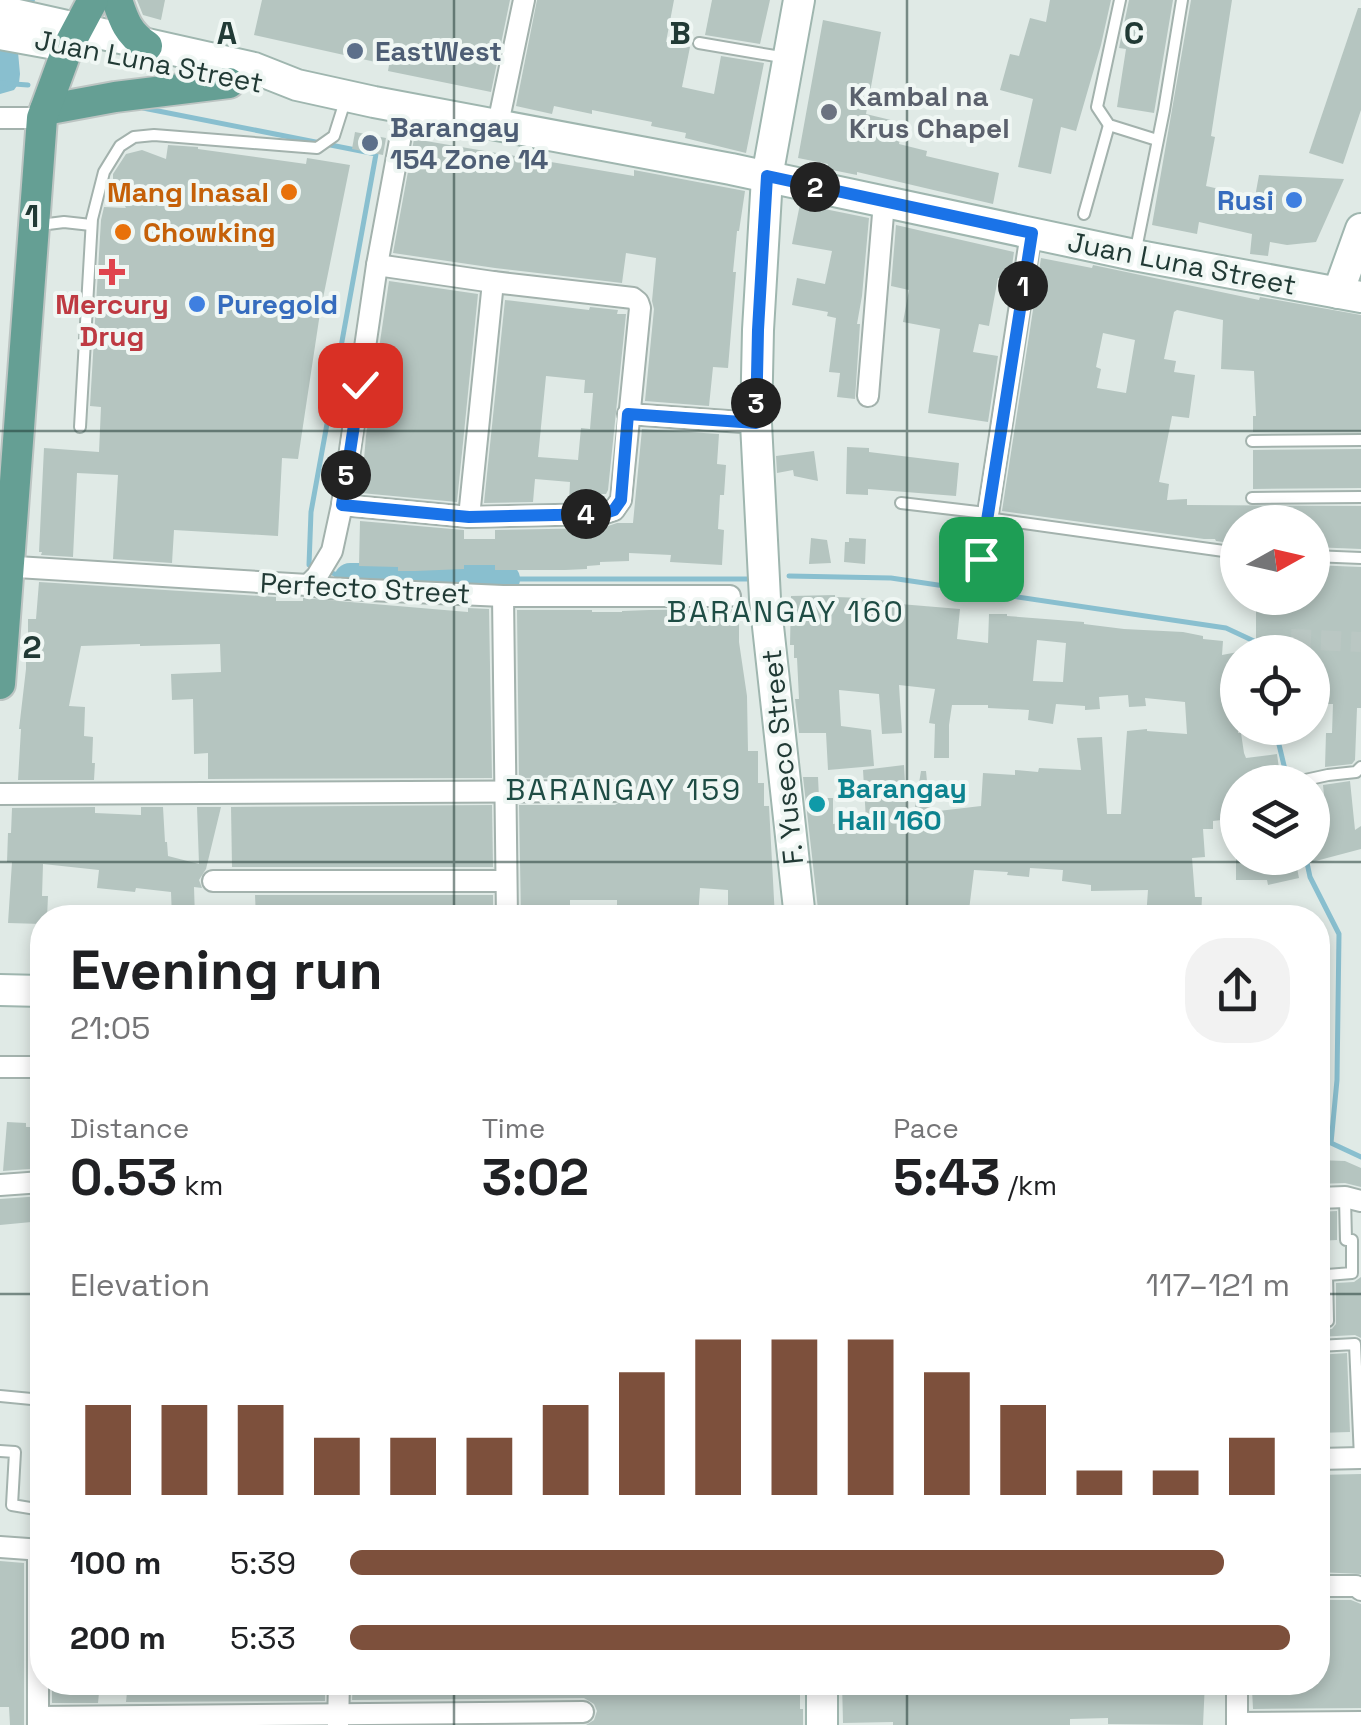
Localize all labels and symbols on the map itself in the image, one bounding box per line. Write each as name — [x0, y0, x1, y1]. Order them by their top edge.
text: A — [217, 13, 237, 53]
text: B — [669, 13, 691, 53]
text: C — [1124, 13, 1144, 53]
street label: Juan Luna Street — [32, 21, 266, 101]
place label: EastWest — [375, 33, 502, 69]
marker: EastWest — [344, 40, 366, 62]
place label: Kambal na Krus Chapel — [849, 78, 1010, 146]
marker: Kambal na Krus Chapel — [818, 101, 840, 123]
place label: Barangay 154 Zone 14 — [390, 109, 549, 177]
marker: Barangay 154 Zone 14 — [359, 132, 381, 154]
pin: 2 — [790, 162, 840, 212]
place label: Mang Inasal — [107, 174, 269, 210]
marker: Mang Inasal — [278, 181, 300, 203]
place label: Rusi — [1217, 182, 1274, 218]
marker: Rusi — [1283, 189, 1305, 211]
text: 1 — [25, 196, 39, 236]
place label: Chowking — [143, 214, 276, 250]
marker: Chowking — [112, 221, 134, 243]
street label: Juan Luna Street — [1065, 223, 1299, 303]
marker: Mercury Drug — [101, 261, 123, 283]
pin: 1 — [998, 261, 1048, 311]
place label: Mercury Drug — [55, 286, 169, 354]
place label: Puregold — [217, 286, 338, 322]
marker: Puregold — [186, 293, 208, 315]
pin — [318, 343, 403, 428]
pin: 3 — [731, 378, 781, 428]
pin: 5 — [321, 450, 371, 500]
pin: 4 — [561, 489, 611, 539]
north arrow — [1220, 505, 1330, 615]
pin — [939, 517, 1024, 602]
street label: Perfecto Street — [259, 565, 471, 611]
district label: BARANGAY 160 — [667, 592, 905, 631]
text: 2 — [22, 627, 42, 667]
street label: F. Yuseco Street — [753, 648, 811, 866]
district label: BARANGAY 159 — [505, 770, 743, 809]
place label: Barangay Hall 160 — [837, 770, 967, 838]
marker: Barangay Hall 160 — [806, 793, 828, 815]

